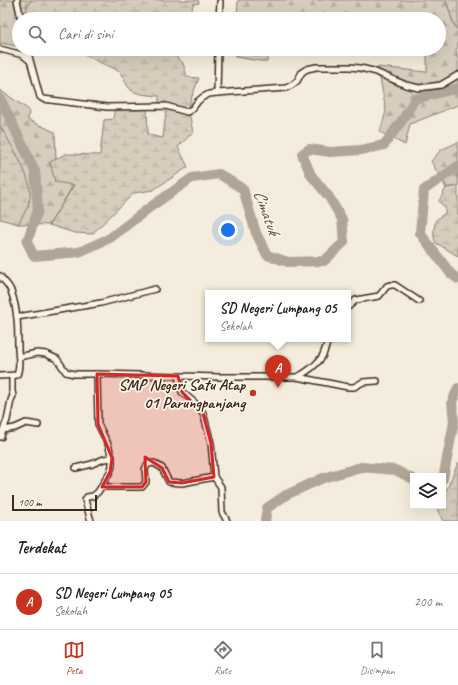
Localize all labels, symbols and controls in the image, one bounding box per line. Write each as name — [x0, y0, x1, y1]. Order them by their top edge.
search box — [12, 12, 446, 56]
icon: search — [26, 23, 48, 45]
text: Cari di sini — [58, 25, 113, 44]
water label: Cimatuk — [249, 187, 286, 241]
your location — [218, 220, 238, 240]
popup — [205, 290, 351, 342]
text: SD Negeri Lumpang 05 — [219, 299, 337, 318]
text: Sekolah — [219, 318, 252, 334]
pin: A — [265, 355, 291, 388]
place label: SMP Negeri Satu Atap 01 Parungpanjang — [119, 375, 247, 413]
marker: SMP Negeri Satu Atap 01 Parungpanjang — [248, 388, 258, 398]
map controls — [410, 473, 446, 509]
button: layers — [410, 473, 446, 509]
scale bar — [12, 493, 97, 512]
text: 100 m — [18, 495, 42, 509]
text: Terdekat — [16, 537, 66, 558]
text: SD Negeri Lumpang 05 — [54, 584, 171, 603]
text: A — [26, 594, 32, 610]
text: 200 m — [414, 594, 442, 610]
text: Sekolah — [54, 603, 87, 619]
tab: Peta — [63, 639, 85, 677]
tab: Rute — [212, 639, 234, 677]
tab: Disimpan — [360, 639, 395, 677]

